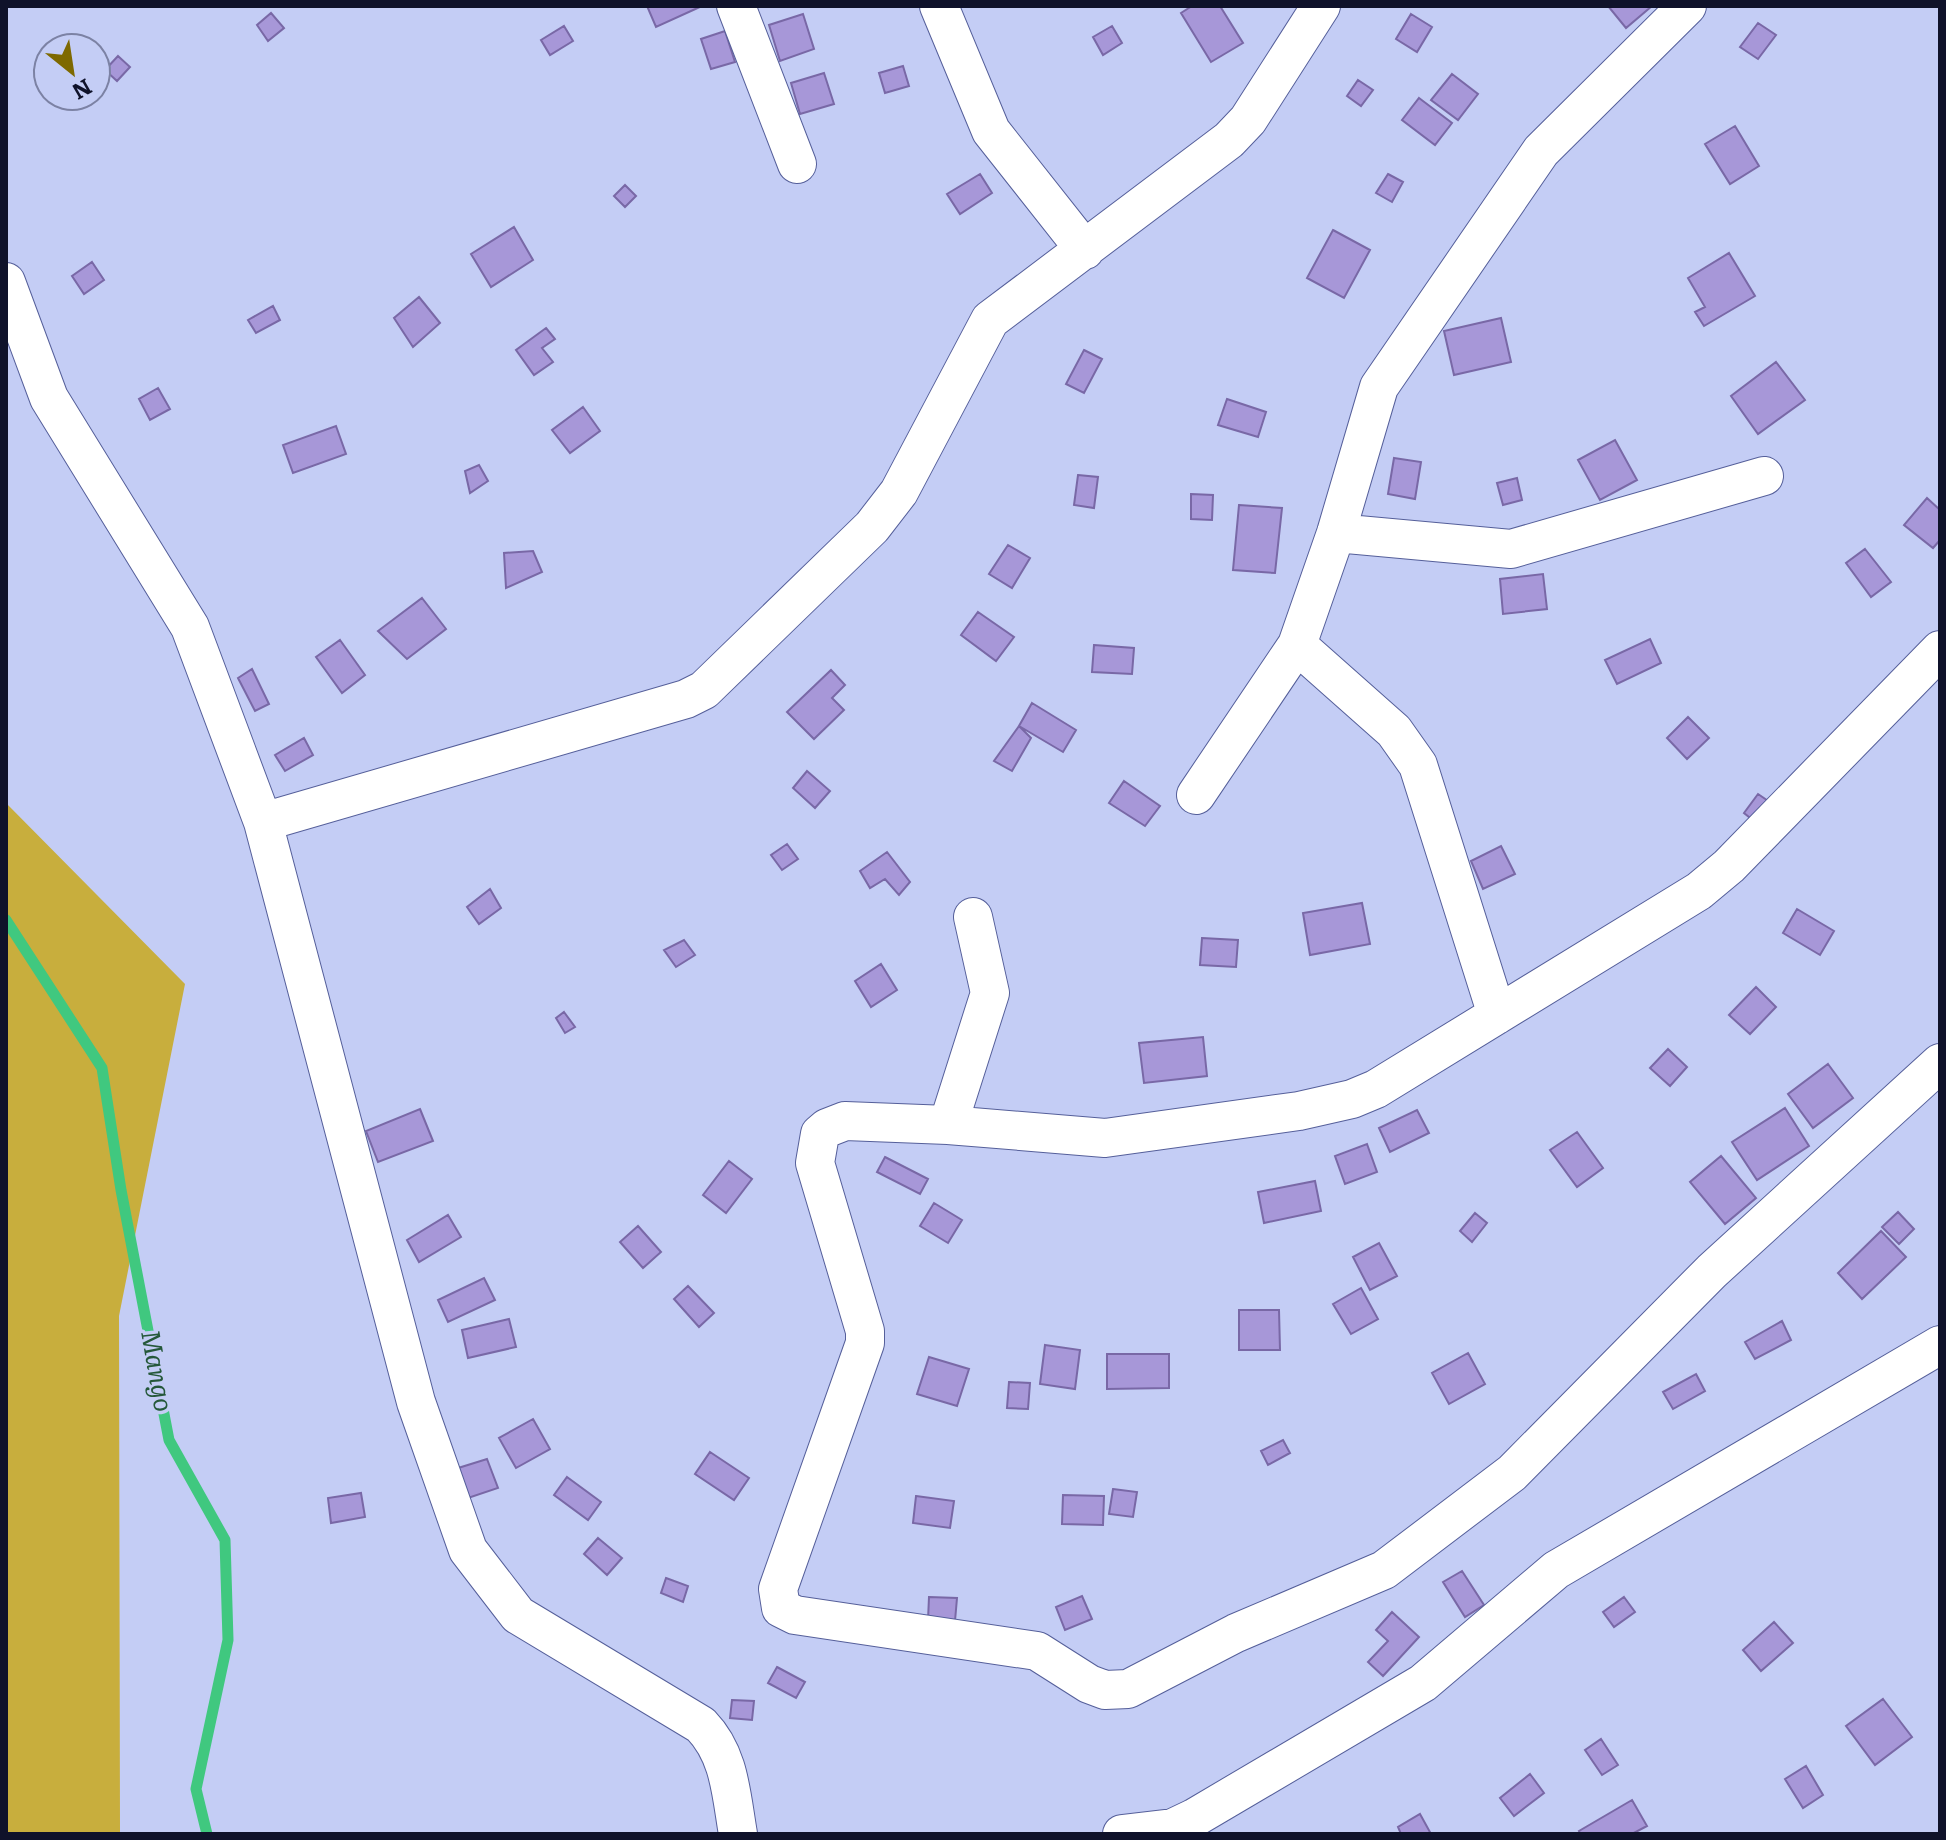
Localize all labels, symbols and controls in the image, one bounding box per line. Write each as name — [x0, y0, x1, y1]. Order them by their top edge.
north arrow — [32, 32, 112, 112]
text: N — [67, 72, 99, 110]
water label: Mango — [133, 1327, 186, 1414]

